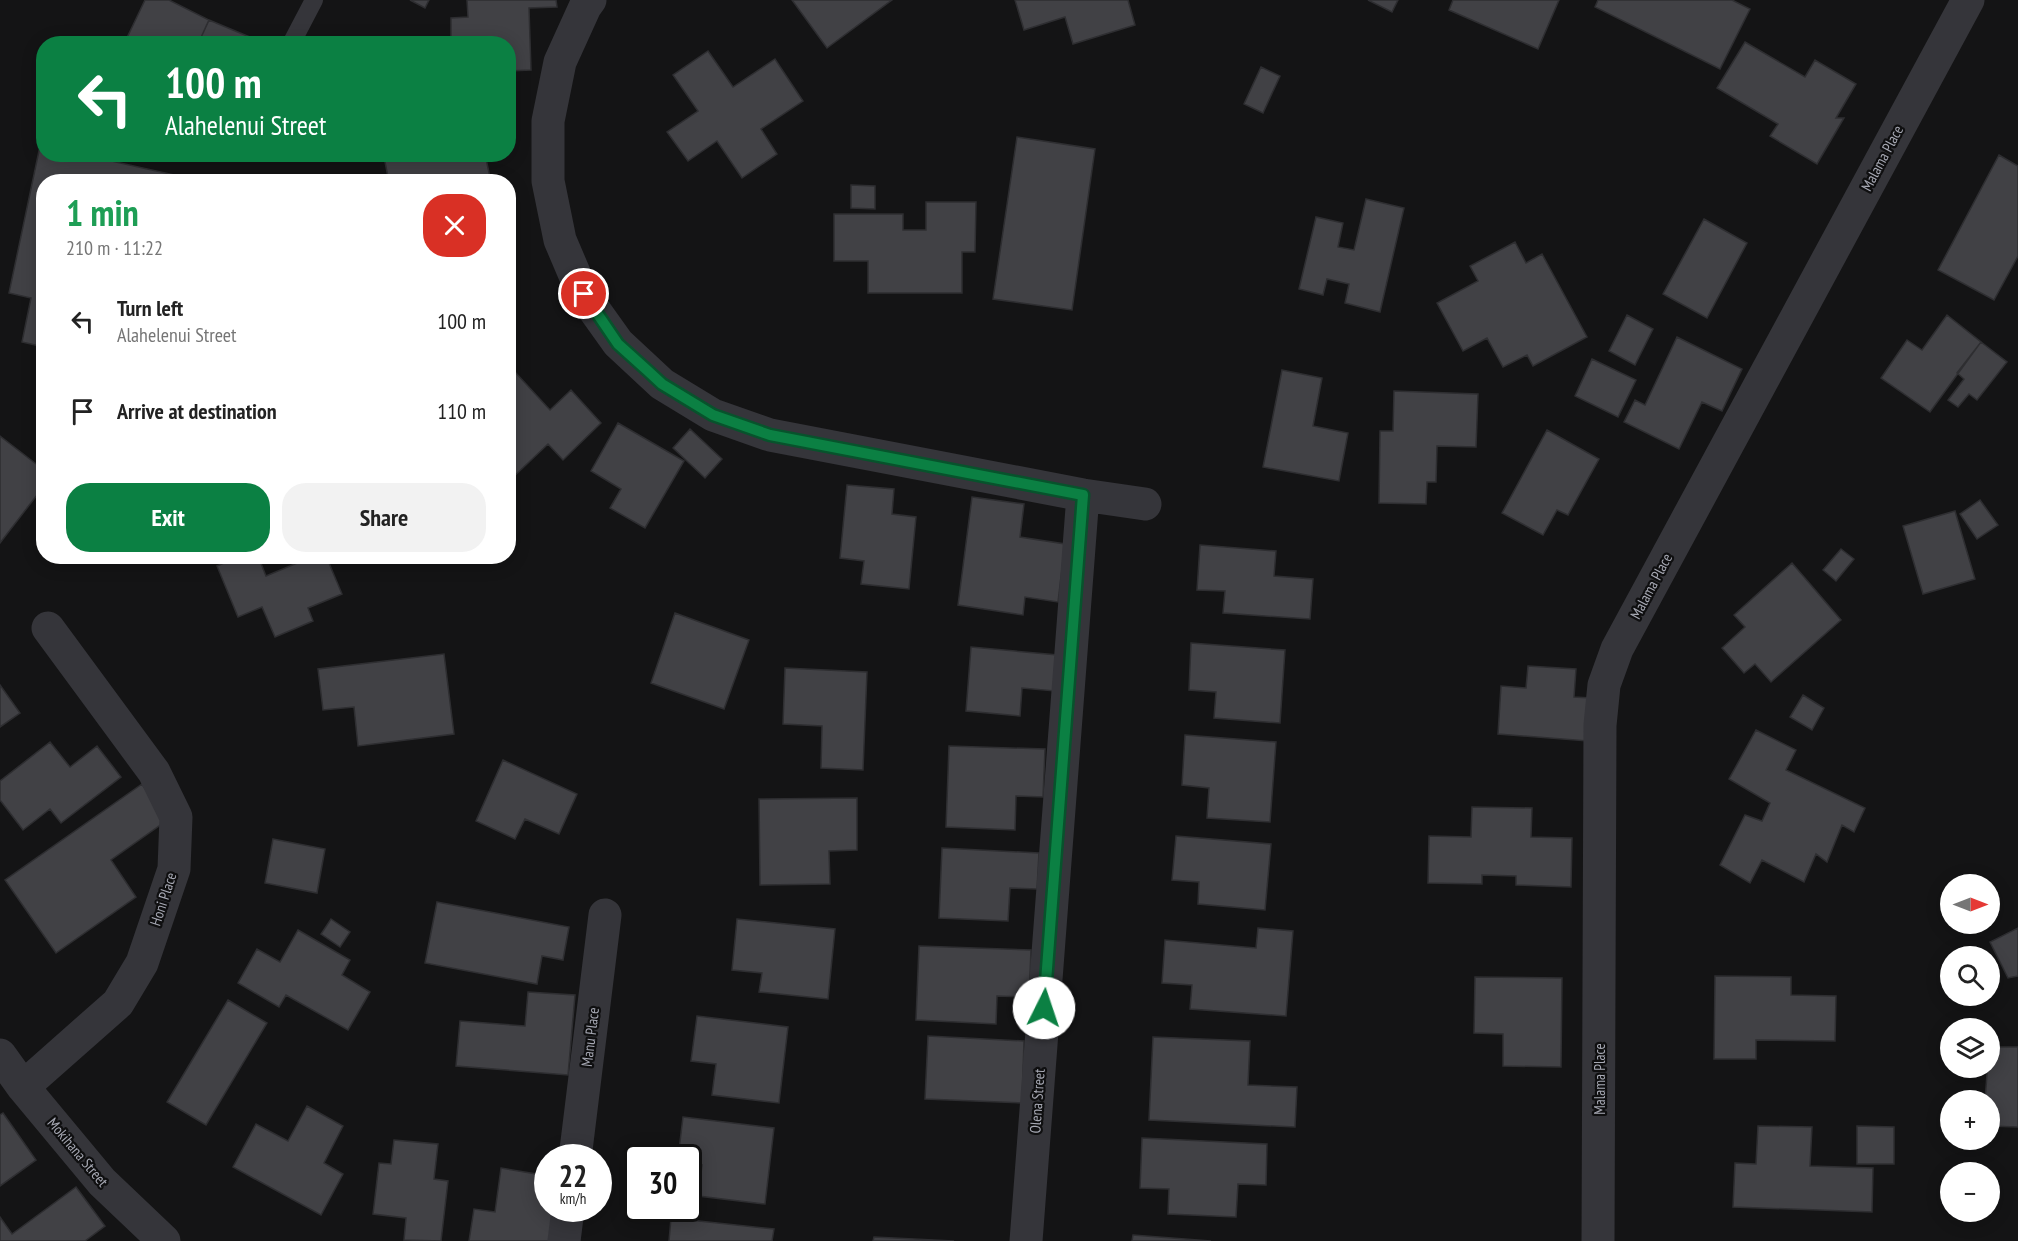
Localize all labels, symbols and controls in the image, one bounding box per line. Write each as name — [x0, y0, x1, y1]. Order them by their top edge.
text: 100 m — [165, 55, 262, 110]
icon: left — [66, 60, 144, 138]
text: Alahelenui Street — [165, 108, 326, 142]
street label: Malama Place — [1857, 122, 1907, 194]
text: 1 min — [66, 189, 139, 236]
button: close — [423, 194, 486, 257]
text: 210 m · 11:22 — [66, 235, 163, 261]
pin — [558, 268, 609, 319]
icon: arrive — [567, 277, 600, 310]
text: Turn left — [117, 294, 183, 322]
icon: left — [66, 305, 99, 338]
text: 100 m — [437, 307, 486, 335]
text: Alahelenui Street — [117, 322, 237, 348]
icon: arrive — [66, 395, 99, 428]
text: Arrive at destination — [117, 397, 277, 425]
text: 110 m — [437, 397, 486, 425]
button: Exit — [66, 483, 270, 552]
button: Share — [282, 483, 486, 552]
street label: Malama Place — [1626, 550, 1676, 622]
street label: Honi Place — [145, 870, 181, 928]
north arrow — [1940, 874, 2000, 934]
map controls — [1940, 874, 2000, 1222]
button: search — [1940, 946, 2000, 1006]
position arrow — [1012, 976, 1076, 1040]
street label: Manu Place — [577, 1006, 603, 1068]
button: layers — [1940, 1018, 2000, 1078]
street label: Malama Place — [1590, 1043, 1609, 1115]
street label: Olena Street — [1025, 1068, 1049, 1134]
button: + — [1940, 1090, 2000, 1150]
street label: Mokihana Street — [44, 1114, 112, 1190]
speed limit sign: 30 — [624, 1144, 702, 1222]
text: 22 — [559, 1156, 587, 1195]
button: − — [1940, 1162, 2000, 1222]
text: km/h — [560, 1189, 586, 1208]

